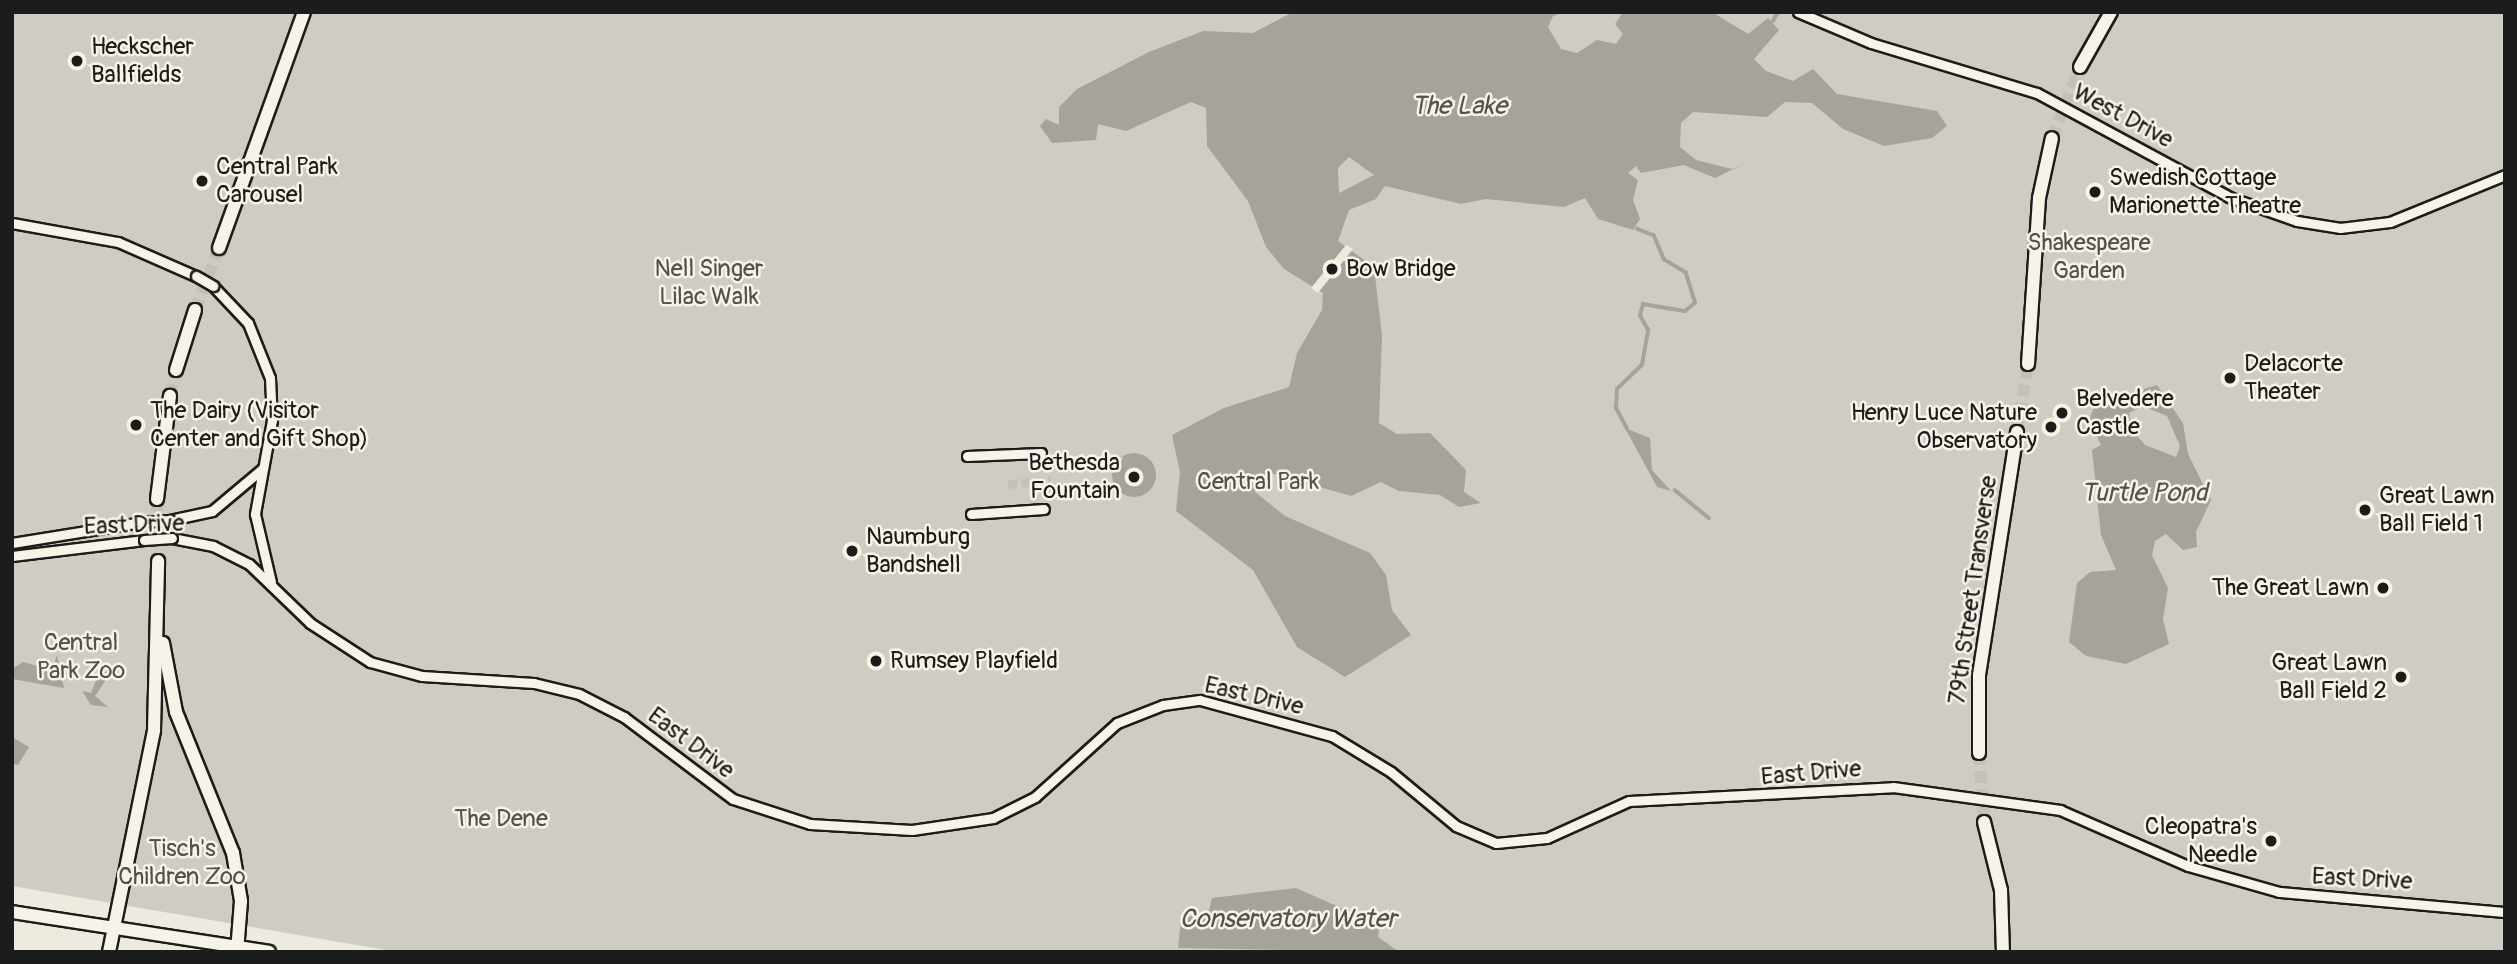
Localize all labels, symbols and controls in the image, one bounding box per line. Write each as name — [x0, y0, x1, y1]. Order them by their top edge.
place label: Heckscher Ballfields — [91, 33, 194, 89]
marker: Heckscher Ballfields — [69, 53, 85, 69]
street label: West Drive — [2068, 78, 2178, 154]
water label: The Lake — [1411, 91, 1507, 123]
place label: Central Park Carousel — [216, 153, 338, 209]
place label: Swedish Cottage Marionette Theatre — [2109, 164, 2301, 220]
marker: Central Park Carousel — [194, 173, 210, 189]
marker: Swedish Cottage Marionette Theatre — [2087, 184, 2103, 200]
park label: Shakespeare Garden — [2027, 229, 2151, 285]
park label: Nell Singer Lilac Walk — [655, 255, 763, 311]
place label: Bow Bridge — [1346, 255, 1456, 283]
marker: Bow Bridge — [1324, 261, 1340, 277]
place label: Delacorte Theater — [2244, 350, 2343, 406]
marker: Delacorte Theater — [2222, 370, 2238, 386]
place label: Belvedere Castle — [2076, 385, 2174, 441]
place label: The Dairy (Visitor Center and Gift Shop) — [150, 397, 368, 453]
place label: Henry Luce Nature Observatory — [1851, 399, 2037, 455]
marker: Belvedere Castle — [2054, 405, 2070, 421]
marker: The Dairy (Visitor Center and Gift Shop) — [128, 417, 144, 433]
marker: Henry Luce Nature Observatory — [2043, 419, 2059, 435]
place label: Bethesda Fountain — [1028, 449, 1120, 505]
park label: Central Park — [1197, 468, 1319, 496]
marker: Bethesda Fountain — [1126, 469, 1142, 485]
street label: 79th Street Transverse — [1943, 474, 2003, 706]
water label: Turtle Pond — [2081, 478, 2207, 510]
place label: Great Lawn Ball Field 1 — [2379, 482, 2495, 538]
marker: Great Lawn Ball Field 1 — [2357, 502, 2373, 518]
street label: East Drive — [83, 509, 185, 541]
place label: Naumburg Bandshell — [866, 523, 970, 579]
marker: Naumburg Bandshell — [844, 543, 860, 559]
place label: The Great Lawn — [2212, 574, 2369, 602]
marker: The Great Lawn — [2375, 580, 2391, 596]
park label: Central Park Zoo — [37, 629, 125, 685]
place label: Rumsey Playfield — [890, 647, 1058, 675]
place label: Great Lawn Ball Field 2 — [2271, 649, 2387, 705]
marker: Rumsey Playfield — [868, 653, 884, 669]
marker: Great Lawn Ball Field 2 — [2393, 669, 2409, 685]
street label: East Drive — [1202, 671, 1306, 721]
street label: East Drive — [642, 701, 740, 785]
street label: East Drive — [1760, 754, 1862, 792]
park label: The Dene — [454, 805, 548, 833]
place label: Cleopatra's Needle — [2145, 813, 2257, 869]
marker: Cleopatra's Needle — [2263, 833, 2279, 849]
park label: Tisch's Children Zoo — [118, 835, 246, 891]
street label: East Drive — [2311, 862, 2413, 896]
water label: Conservatory Water — [1179, 904, 1397, 936]

